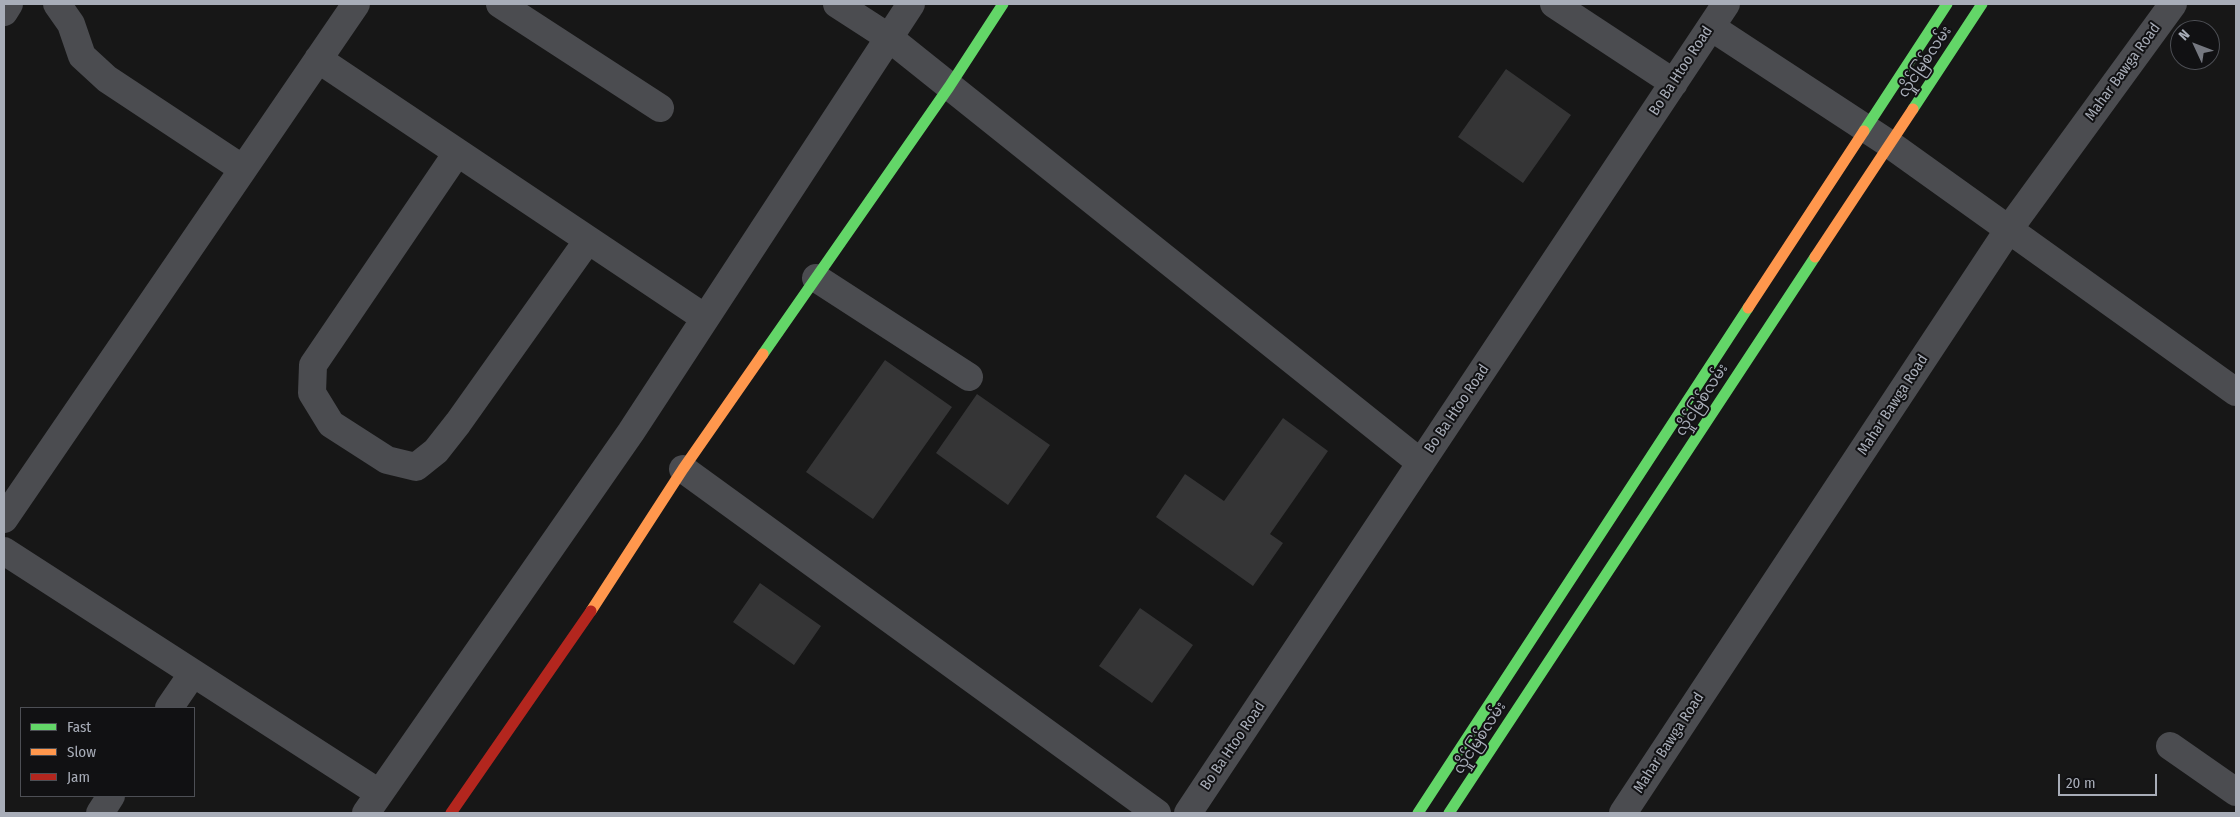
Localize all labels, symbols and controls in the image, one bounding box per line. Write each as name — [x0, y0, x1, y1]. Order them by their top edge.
street label: Mahar Bawga Road — [2082, 20, 2164, 124]
north arrow — [2170, 20, 2220, 70]
street label: Bo Ba Htoo Road — [1645, 23, 1717, 119]
street label: လှိုင်မြစ်လမ်း — [1894, 23, 1956, 101]
text: N — [2175, 26, 2193, 44]
street label: Mahar Bawga Road — [1854, 351, 1932, 459]
street label: လှိုင်မြစ်လမ်း — [1672, 360, 1732, 440]
street label: Bo Ba Htoo Road — [1421, 361, 1493, 457]
street label: Mahar Bawga Road — [1630, 689, 1708, 797]
street label: Bo Ba Htoo Road — [1197, 698, 1269, 794]
street label: လှိုင်မြစ်လမ်း — [1450, 698, 1510, 778]
legend — [20, 707, 195, 797]
text: Fast — [67, 718, 91, 736]
text: Slow — [67, 743, 96, 761]
scale bar — [2060, 764, 2159, 796]
text: Jam — [67, 768, 90, 786]
text: 20 m — [2066, 774, 2096, 792]

